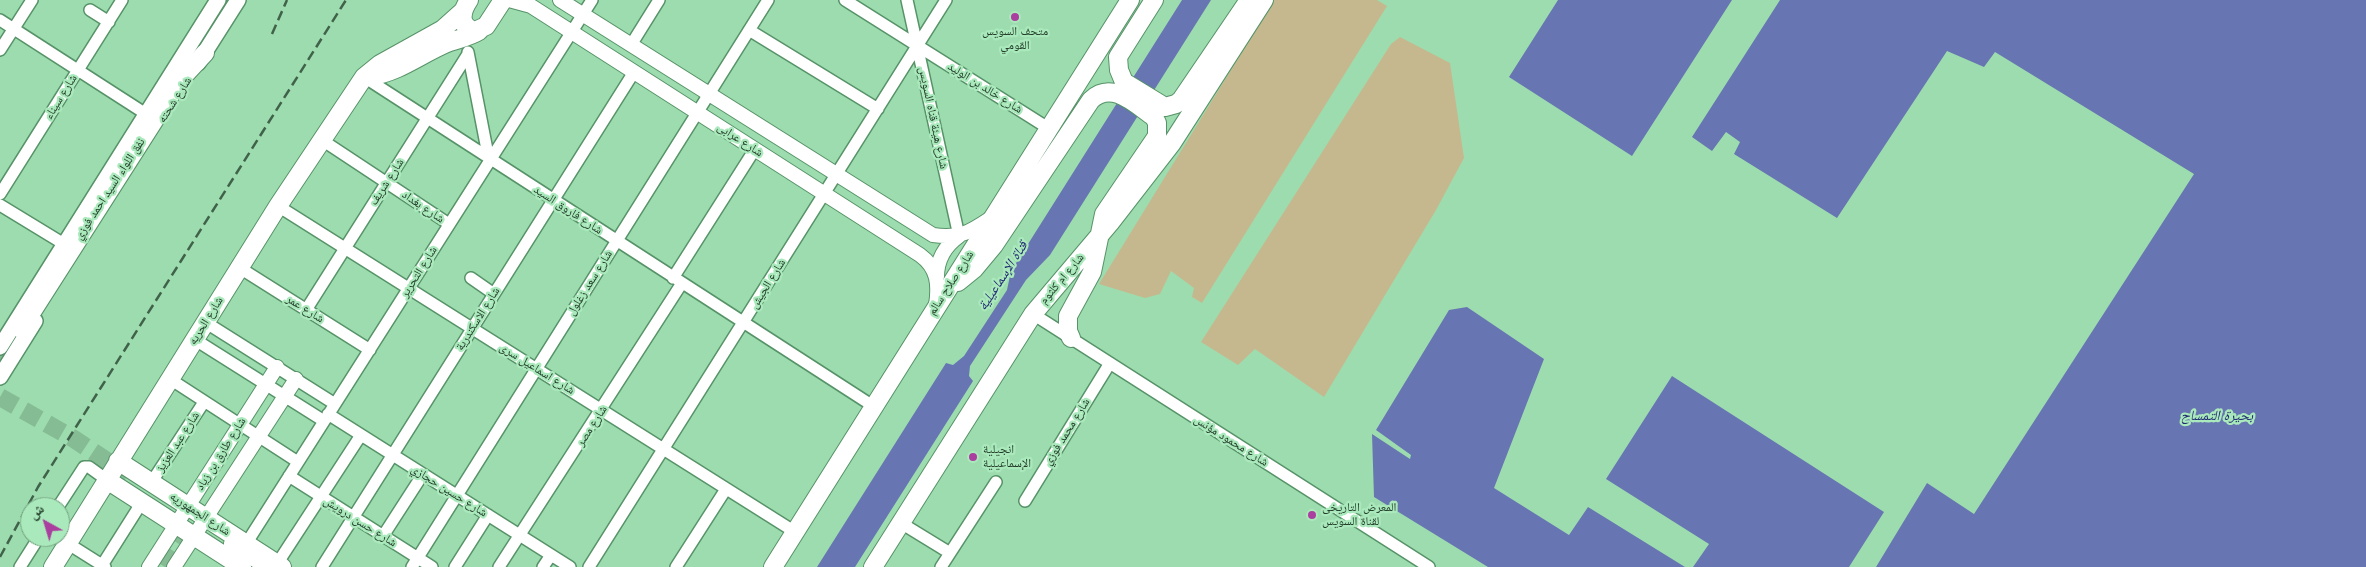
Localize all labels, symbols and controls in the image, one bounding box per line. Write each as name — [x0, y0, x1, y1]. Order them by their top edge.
marker: متحف السويس القومي — [1009, 11, 1021, 23]
place label: متحف السويس القومي — [982, 25, 1048, 53]
street label: شارع خالد بن الوليد — [945, 59, 1025, 117]
street label: شارع هيئة قناه السويس — [915, 66, 951, 170]
street label: شارع سيناء — [42, 72, 80, 122]
street label: شارع شحته — [155, 74, 195, 126]
street label: شارع عرابى — [715, 120, 765, 160]
street label: نفق اللواء السيد احمد فوزي — [72, 135, 148, 243]
street label: شارع شريف — [367, 156, 407, 208]
street label: شارع فاروق السيد — [531, 182, 605, 238]
street label: شارع بغداد — [399, 188, 447, 226]
water label: قناة الإسماعيلية — [974, 238, 1032, 314]
street label: شارع التحرير — [398, 244, 440, 300]
street label: شارع سعد زغلول — [564, 248, 616, 318]
street label: شارع صلاح سالم — [925, 248, 977, 318]
street label: شارع ام كلثوم — [1037, 251, 1087, 307]
street label: شارع الجيش — [747, 256, 789, 312]
street label: شارع الاسكندرية — [453, 285, 503, 353]
street label: شارع عمر — [283, 292, 327, 326]
street label: شارع الحريه — [186, 294, 226, 348]
street label: شارع اسماعيل سرى — [497, 340, 577, 398]
street label: شارع محمد فوزي — [1041, 396, 1093, 468]
street label: شارع مصر — [573, 403, 611, 449]
water label: بحيرة التمساح — [2181, 408, 2253, 424]
street label: شارع عبد العزيز — [153, 409, 203, 475]
street label: شارع محمود مؤنس — [1191, 412, 1271, 470]
street label: شارع طارق بن زياد — [193, 415, 249, 493]
place label: انجيلية الإسماعيلية — [983, 443, 1031, 471]
marker: انجيلية الإسماعيلية — [967, 451, 979, 463]
street label: شارع حسين حجازي — [408, 462, 490, 520]
street label: شارع الجمهوريه — [167, 489, 233, 539]
street label: شارع حسن درويش — [321, 494, 399, 550]
north arrow — [20, 497, 70, 547]
text: ش — [25, 500, 47, 522]
place label: المعرض التاريخى لقناة السويس — [1322, 501, 1396, 529]
marker: المعرض التاريخى لقناة السويس — [1306, 509, 1318, 521]

